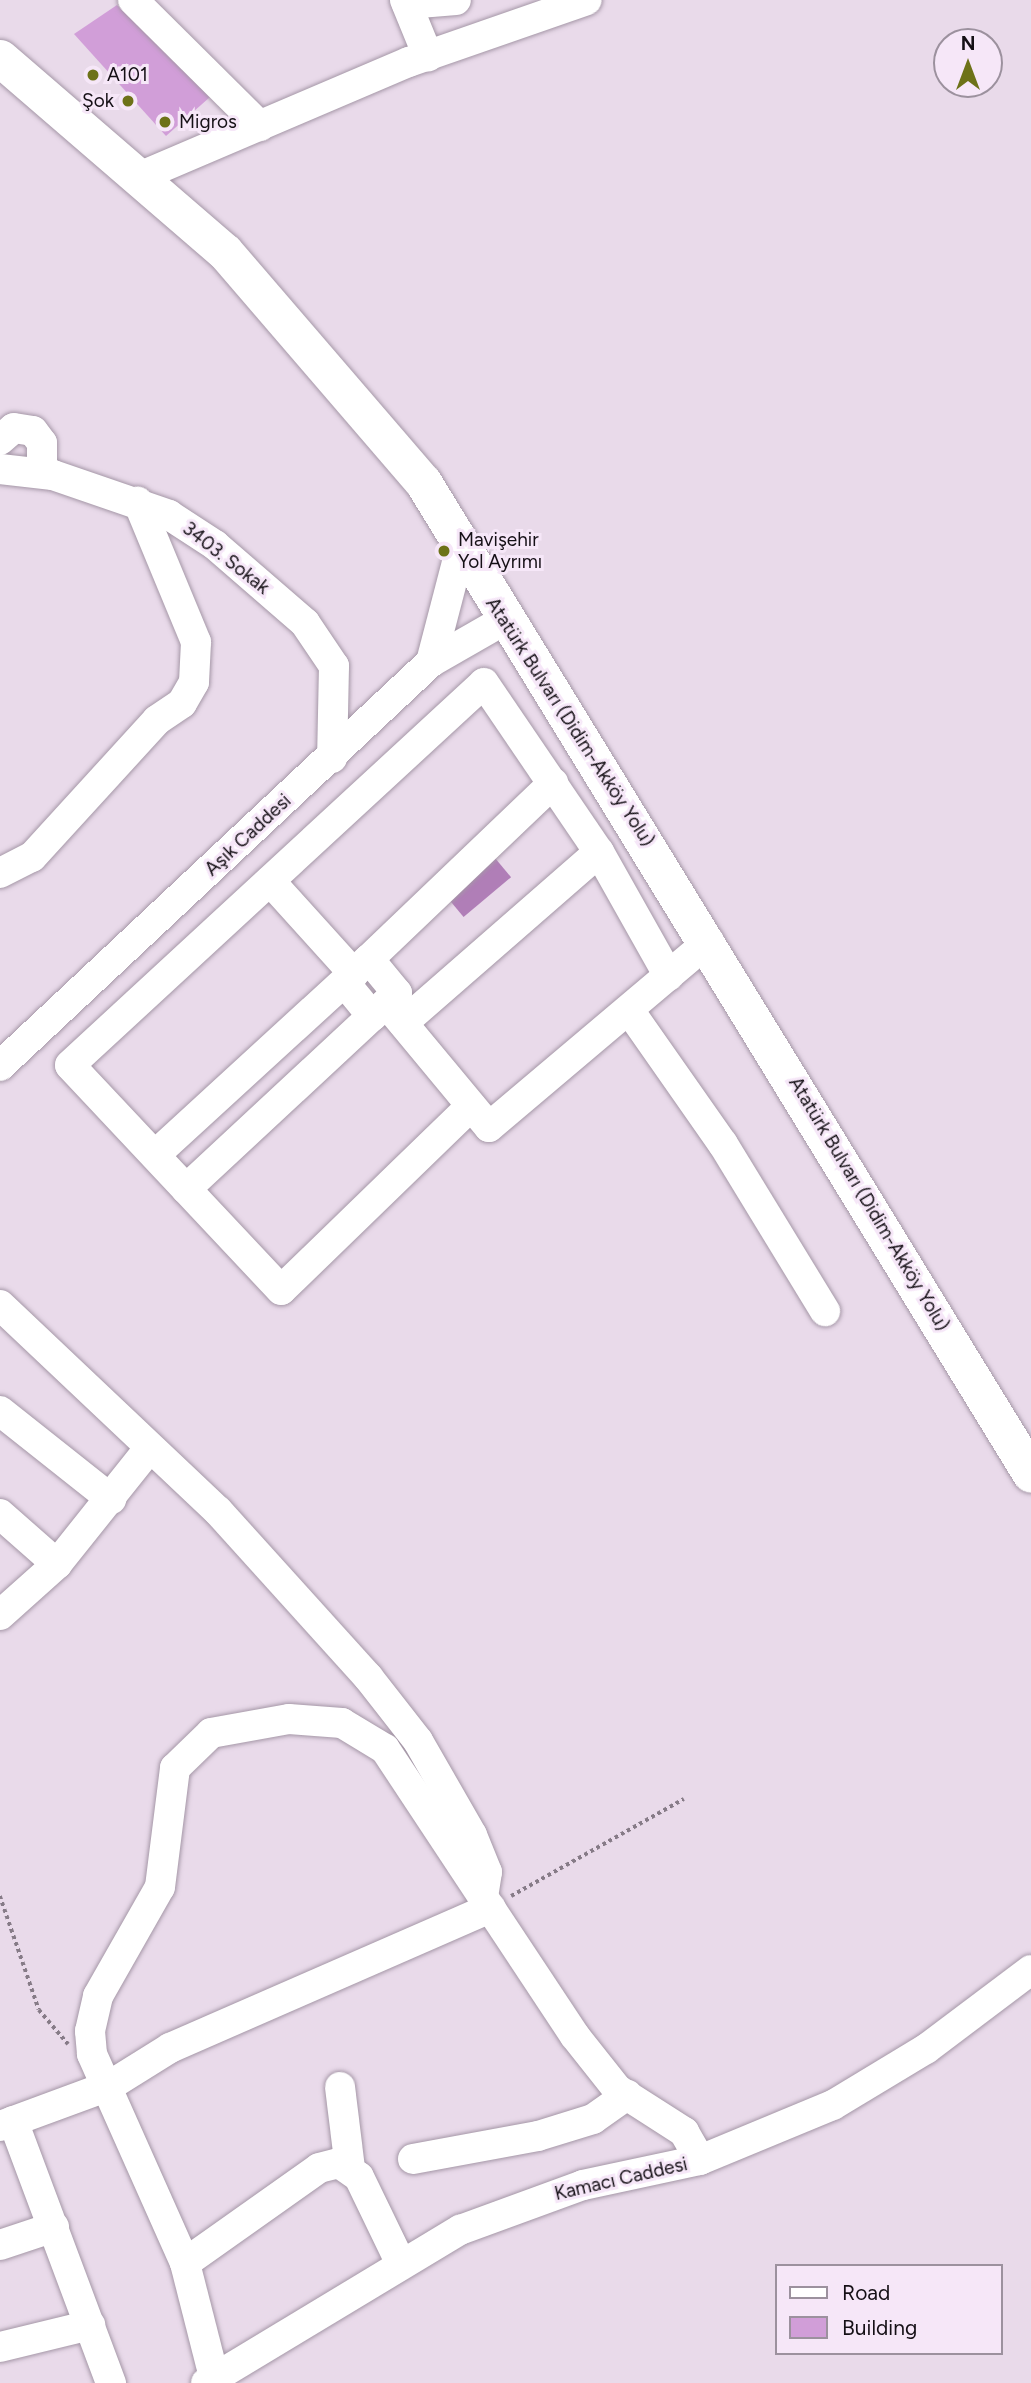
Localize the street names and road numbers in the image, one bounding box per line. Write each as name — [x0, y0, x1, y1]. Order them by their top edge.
street label: 3403. Sokak — [178, 517, 274, 599]
street label: Atatürk Bulvarı (Didim-Akköy Yolu) — [481, 593, 659, 851]
street label: Aşık Caddesi — [200, 789, 296, 881]
street label: Atatürk Bulvarı (Didim-Akköy Yolu) — [784, 1073, 954, 1335]
street label: Kamacı Caddesi — [552, 2153, 690, 2205]

